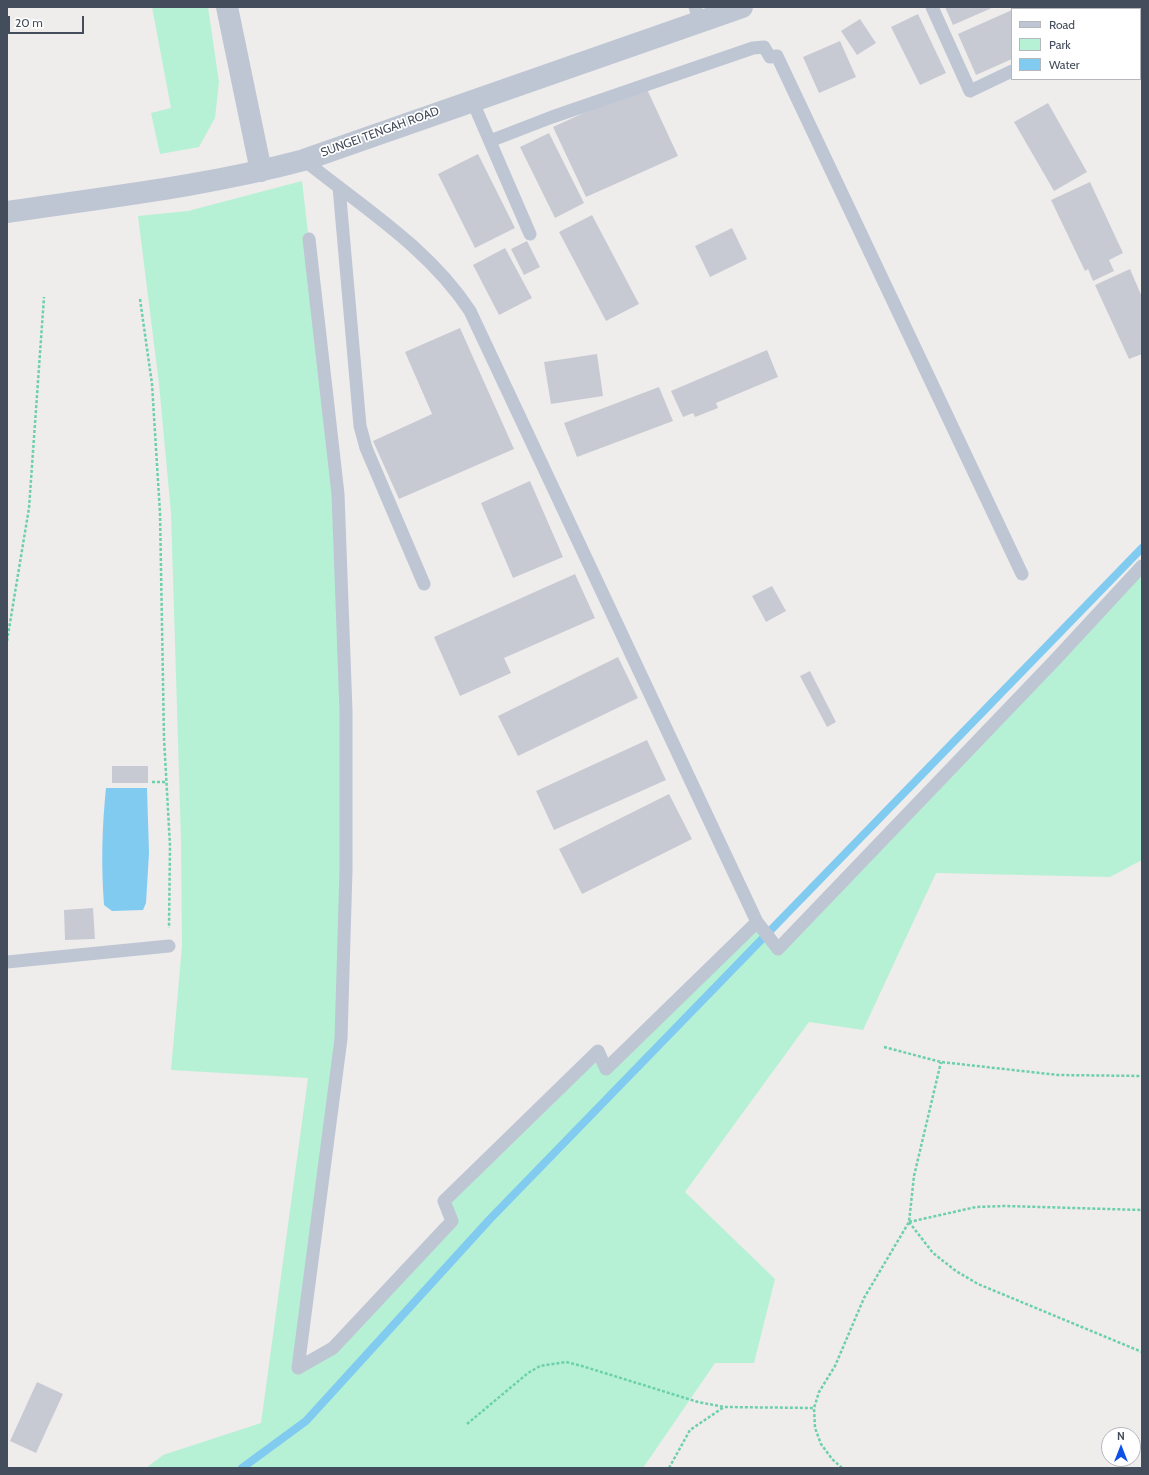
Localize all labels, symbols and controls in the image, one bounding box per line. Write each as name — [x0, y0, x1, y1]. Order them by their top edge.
scale bar — [10, 8, 86, 34]
legend — [1011, 8, 1141, 80]
text: 20 m — [15, 15, 43, 30]
text: Road — [1049, 17, 1075, 32]
text: Park — [1049, 37, 1071, 52]
text: Water — [1049, 57, 1079, 72]
street label: SUNGEI TENGAH ROAD — [319, 104, 441, 160]
north arrow — [1101, 1427, 1141, 1467]
text: N — [1117, 1429, 1125, 1443]

